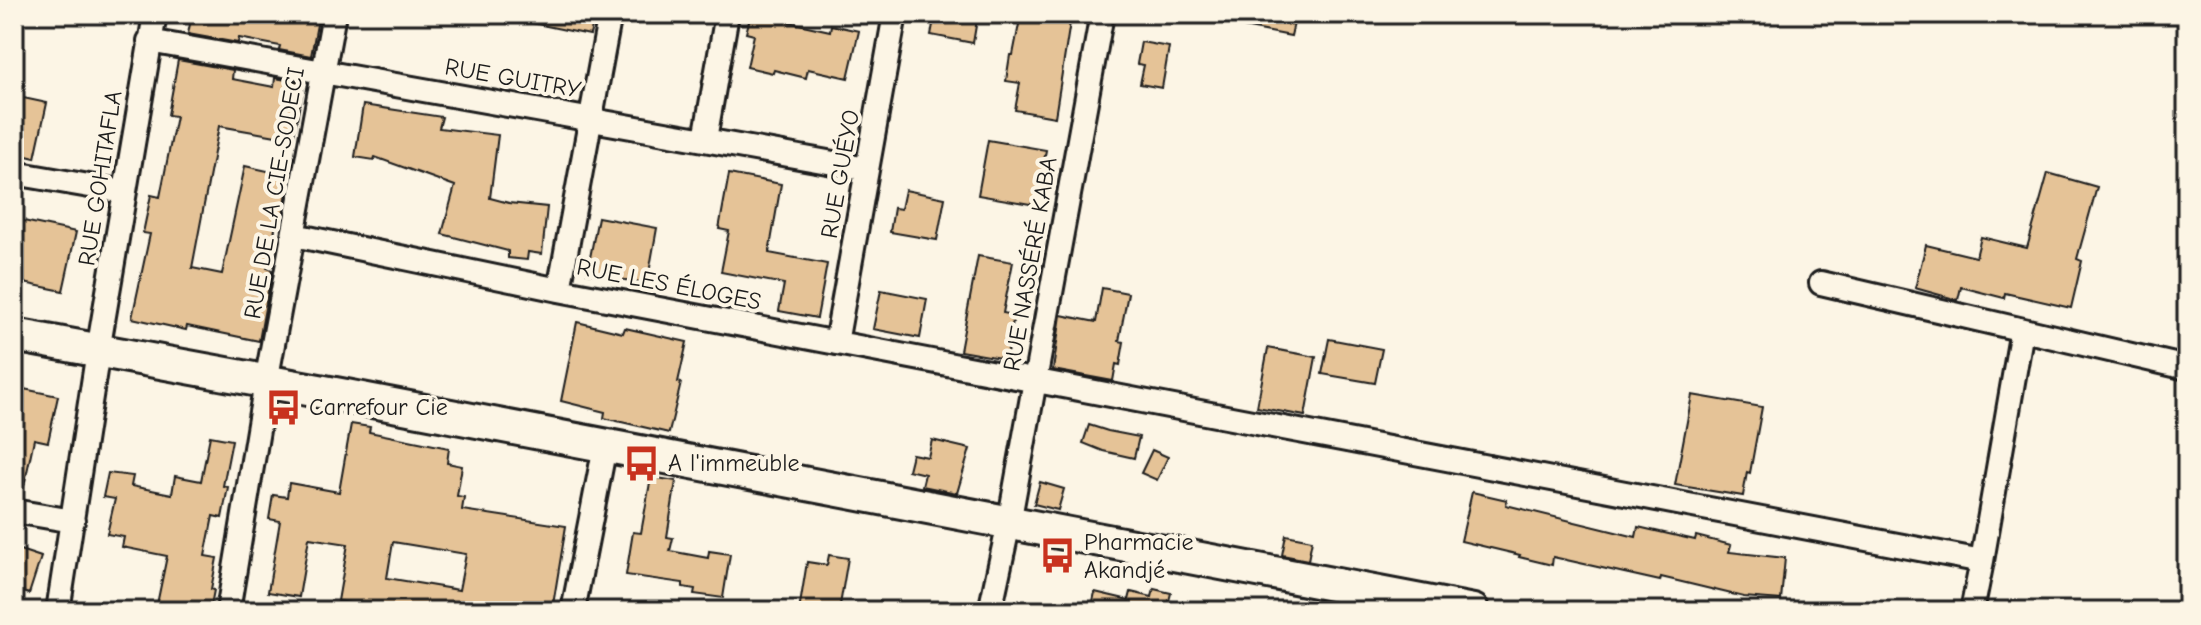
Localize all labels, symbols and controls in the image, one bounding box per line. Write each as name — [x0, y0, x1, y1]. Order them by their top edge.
street label: RUE GUITRY — [443, 52, 584, 104]
street label: RUE DE LA CIE-SODECI — [238, 65, 310, 321]
street label: RUE GOHITAFLA — [72, 88, 128, 268]
street label: RUE GUÉYO — [815, 107, 865, 241]
street label: RUE NASSÉRÉ KABA — [997, 155, 1063, 373]
street label: RUE LES ÉLOGES — [574, 252, 764, 316]
bus stop icon: Carrefour Cie — [264, 388, 302, 426]
place label: Carrefour Cie — [309, 393, 448, 421]
bus stop icon: A l'immeuble — [623, 444, 661, 482]
place label: A l'immeuble — [668, 449, 799, 477]
place label: Pharmacie Akandjé — [1084, 528, 1194, 584]
bus stop icon: Pharmacie Akandjé — [1039, 537, 1077, 575]

